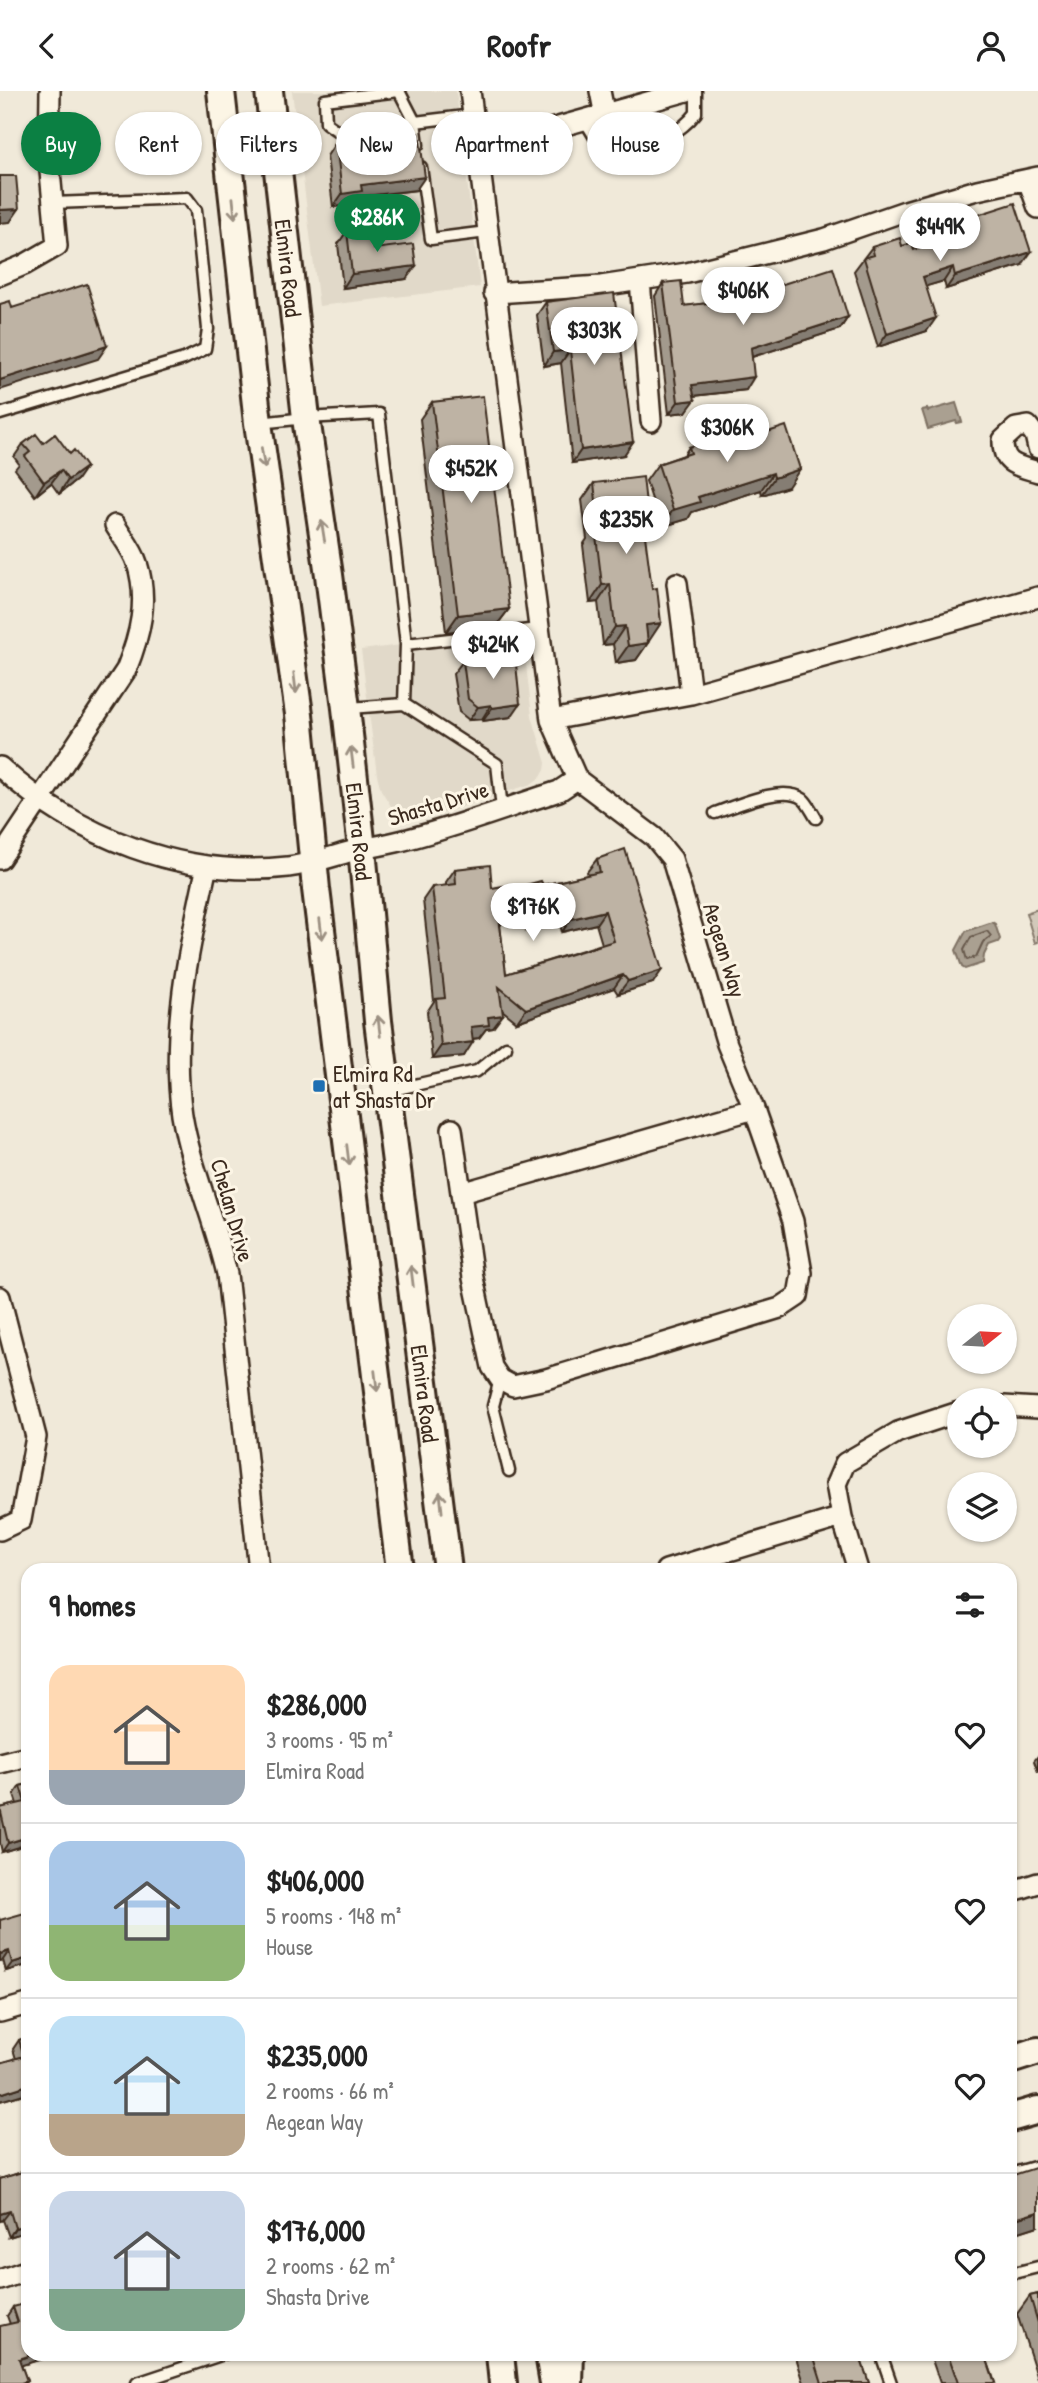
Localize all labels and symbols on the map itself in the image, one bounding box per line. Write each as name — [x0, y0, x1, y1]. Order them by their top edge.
pin: $286K — [328, 195, 426, 254]
one-way arrow — [227, 196, 240, 218]
pin: $449K — [891, 204, 989, 263]
street label: Elmira Road — [268, 217, 310, 318]
pin: $406K — [694, 267, 792, 327]
pin: $303K — [545, 307, 643, 367]
pin: $306K — [678, 405, 776, 464]
pin: $452K — [422, 445, 520, 505]
one-way arrow — [257, 446, 270, 469]
pin: $235K — [577, 497, 675, 556]
one-way arrow — [316, 520, 329, 543]
pin: $424K — [444, 621, 542, 681]
one-way arrow — [288, 671, 301, 694]
one-way arrow — [345, 746, 358, 769]
street label: Shasta Drive — [384, 773, 492, 833]
street label: Elmira Road — [339, 781, 380, 882]
pin: $176K — [484, 883, 582, 943]
street label: Aegean Way — [696, 899, 754, 1001]
one-way arrow — [315, 917, 328, 940]
one-way arrow — [372, 1016, 385, 1038]
place label: Elmira Rd at Shasta Dr — [333, 1058, 435, 1115]
marker: Elmira Rd at Shasta Dr — [311, 1078, 327, 1094]
one-way arrow — [341, 1143, 354, 1166]
street label: Chelan Drive — [204, 1155, 262, 1265]
one-way arrow — [405, 1265, 418, 1288]
north arrow — [947, 1304, 1017, 1374]
street label: Elmira Road — [404, 1343, 447, 1444]
one-way arrow — [369, 1369, 382, 1391]
one-way arrow — [434, 1491, 447, 1514]

